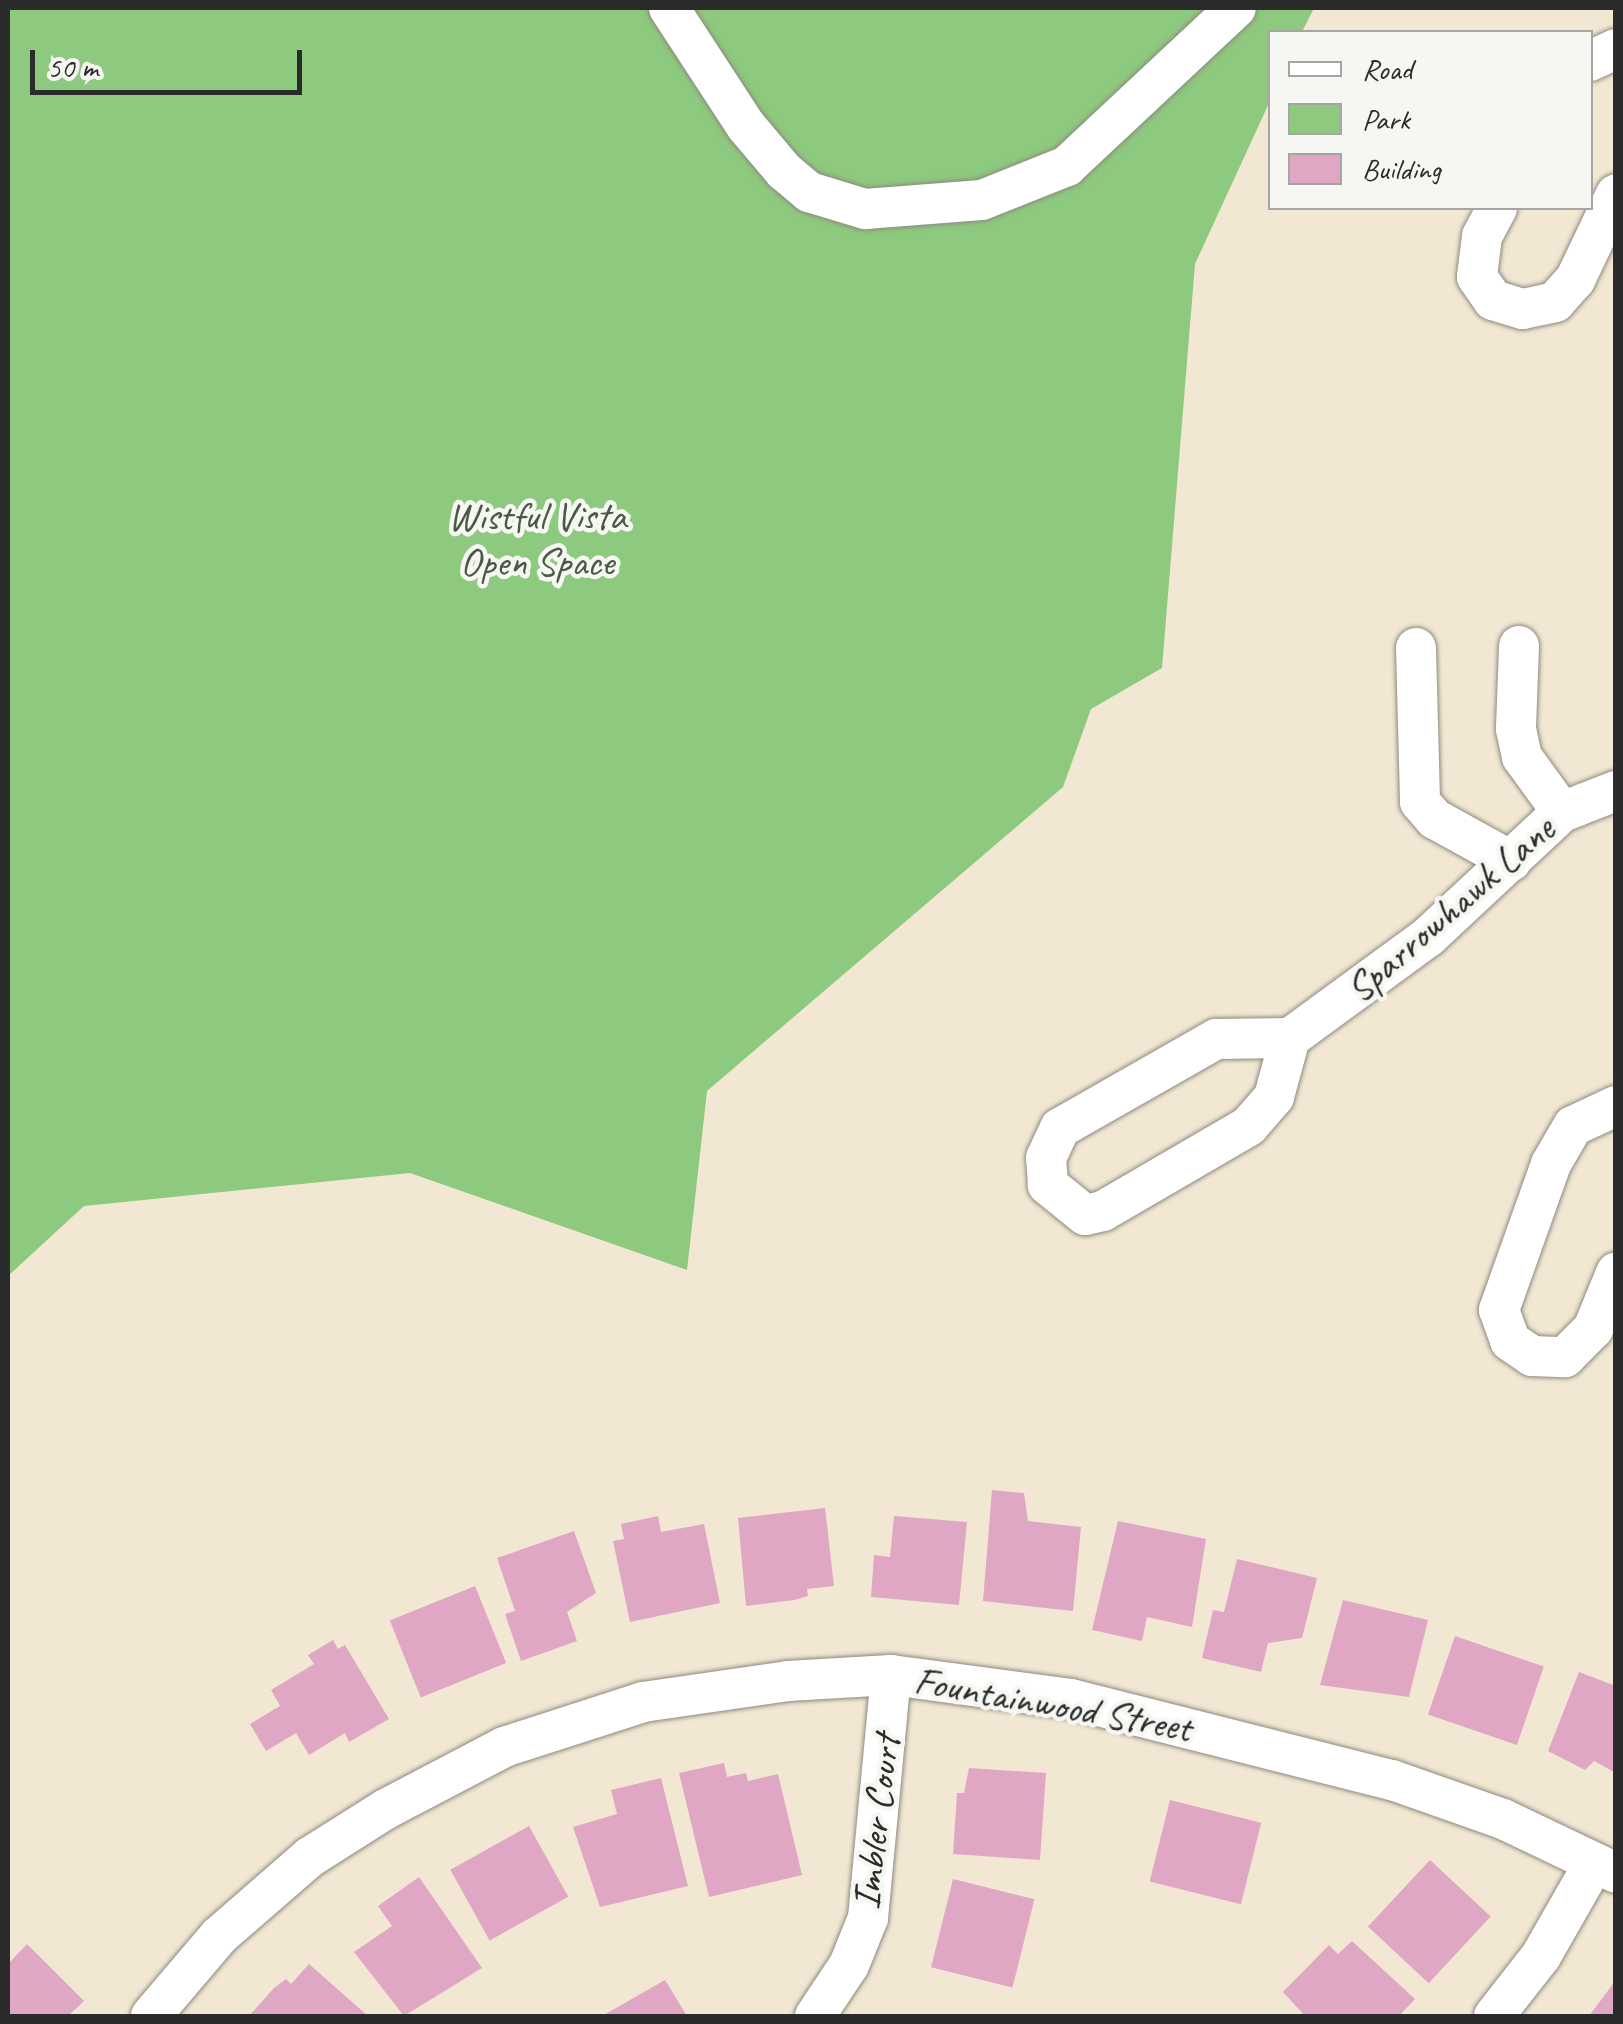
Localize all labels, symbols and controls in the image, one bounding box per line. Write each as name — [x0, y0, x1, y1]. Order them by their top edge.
scale bar — [35, 30, 308, 92]
legend — [1268, 30, 1593, 210]
text: 50 m — [47, 48, 98, 86]
text: Road — [1362, 50, 1412, 88]
text: Park — [1362, 100, 1410, 138]
text: Building — [1362, 150, 1441, 188]
park label: Wistful Vista Open Space — [448, 492, 626, 586]
street label: Sparrowhawk Lane — [1336, 805, 1564, 1013]
street label: Fountainwood Street — [911, 1656, 1195, 1752]
street label: Imbler Court — [842, 1732, 910, 1912]

